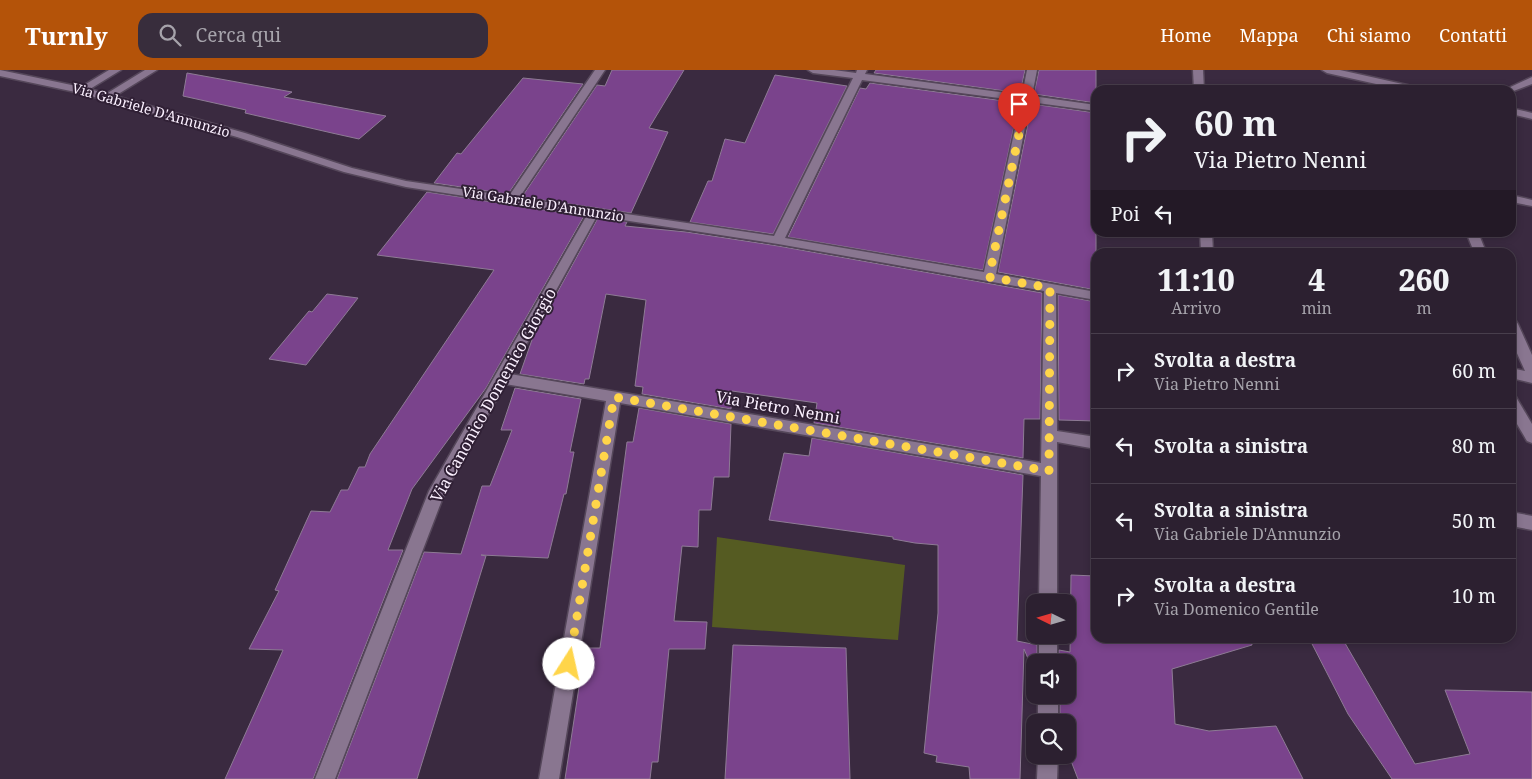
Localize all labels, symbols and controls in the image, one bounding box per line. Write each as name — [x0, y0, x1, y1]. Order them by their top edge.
search box — [138, 13, 488, 58]
text: Turnly — [25, 19, 108, 52]
icon: search — [156, 21, 184, 49]
text: Cerca qui — [196, 22, 281, 48]
text: Home — [1160, 23, 1211, 47]
text: Mappa — [1239, 23, 1299, 47]
text: Chi siamo — [1327, 23, 1411, 47]
text: Contatti — [1439, 23, 1507, 47]
street label: Via Gabriele D'Annunzio — [70, 78, 232, 141]
pin — [998, 83, 1040, 134]
icon: arrive — [1005, 90, 1033, 118]
text: 60 m — [1194, 99, 1277, 146]
icon: right — [1111, 105, 1176, 170]
text: Via Pietro Nenni — [1194, 144, 1367, 174]
street label: Via Gabriele D'Annunzio — [461, 181, 625, 226]
icon: left — [1150, 200, 1178, 228]
text: Poi — [1111, 201, 1140, 227]
text: 11:10 — [1158, 259, 1235, 300]
text: 4 — [1308, 259, 1325, 300]
text: 260 — [1398, 259, 1449, 300]
street label: Via Canonico Domenico Giorgio — [425, 284, 561, 506]
text: Arrivo — [1171, 297, 1221, 319]
text: min — [1301, 297, 1332, 319]
text: m — [1416, 297, 1432, 319]
text: Svolta a destra — [1154, 347, 1296, 373]
icon: right — [1111, 357, 1139, 385]
text: 60 m — [1452, 358, 1496, 384]
text: Via Pietro Nenni — [1154, 373, 1280, 395]
street label: Via Pietro Nenni — [714, 385, 842, 429]
icon: left — [1111, 432, 1139, 460]
text: Svolta a sinistra — [1154, 433, 1308, 459]
text: 80 m — [1452, 433, 1496, 459]
text: Svolta a sinistra — [1154, 497, 1308, 523]
icon: left — [1111, 507, 1139, 535]
text: 50 m — [1452, 508, 1496, 534]
text: Via Gabriele D'Annunzio — [1154, 523, 1341, 545]
text: Svolta a destra — [1154, 572, 1296, 598]
icon: right — [1111, 582, 1139, 610]
text: 10 m — [1452, 583, 1496, 609]
north arrow — [1026, 594, 1076, 644]
map controls — [1026, 594, 1076, 764]
text: Via Domenico Gentile — [1154, 598, 1319, 620]
position arrow — [542, 637, 594, 689]
button: sound — [1026, 654, 1076, 704]
button: search — [1026, 714, 1076, 764]

